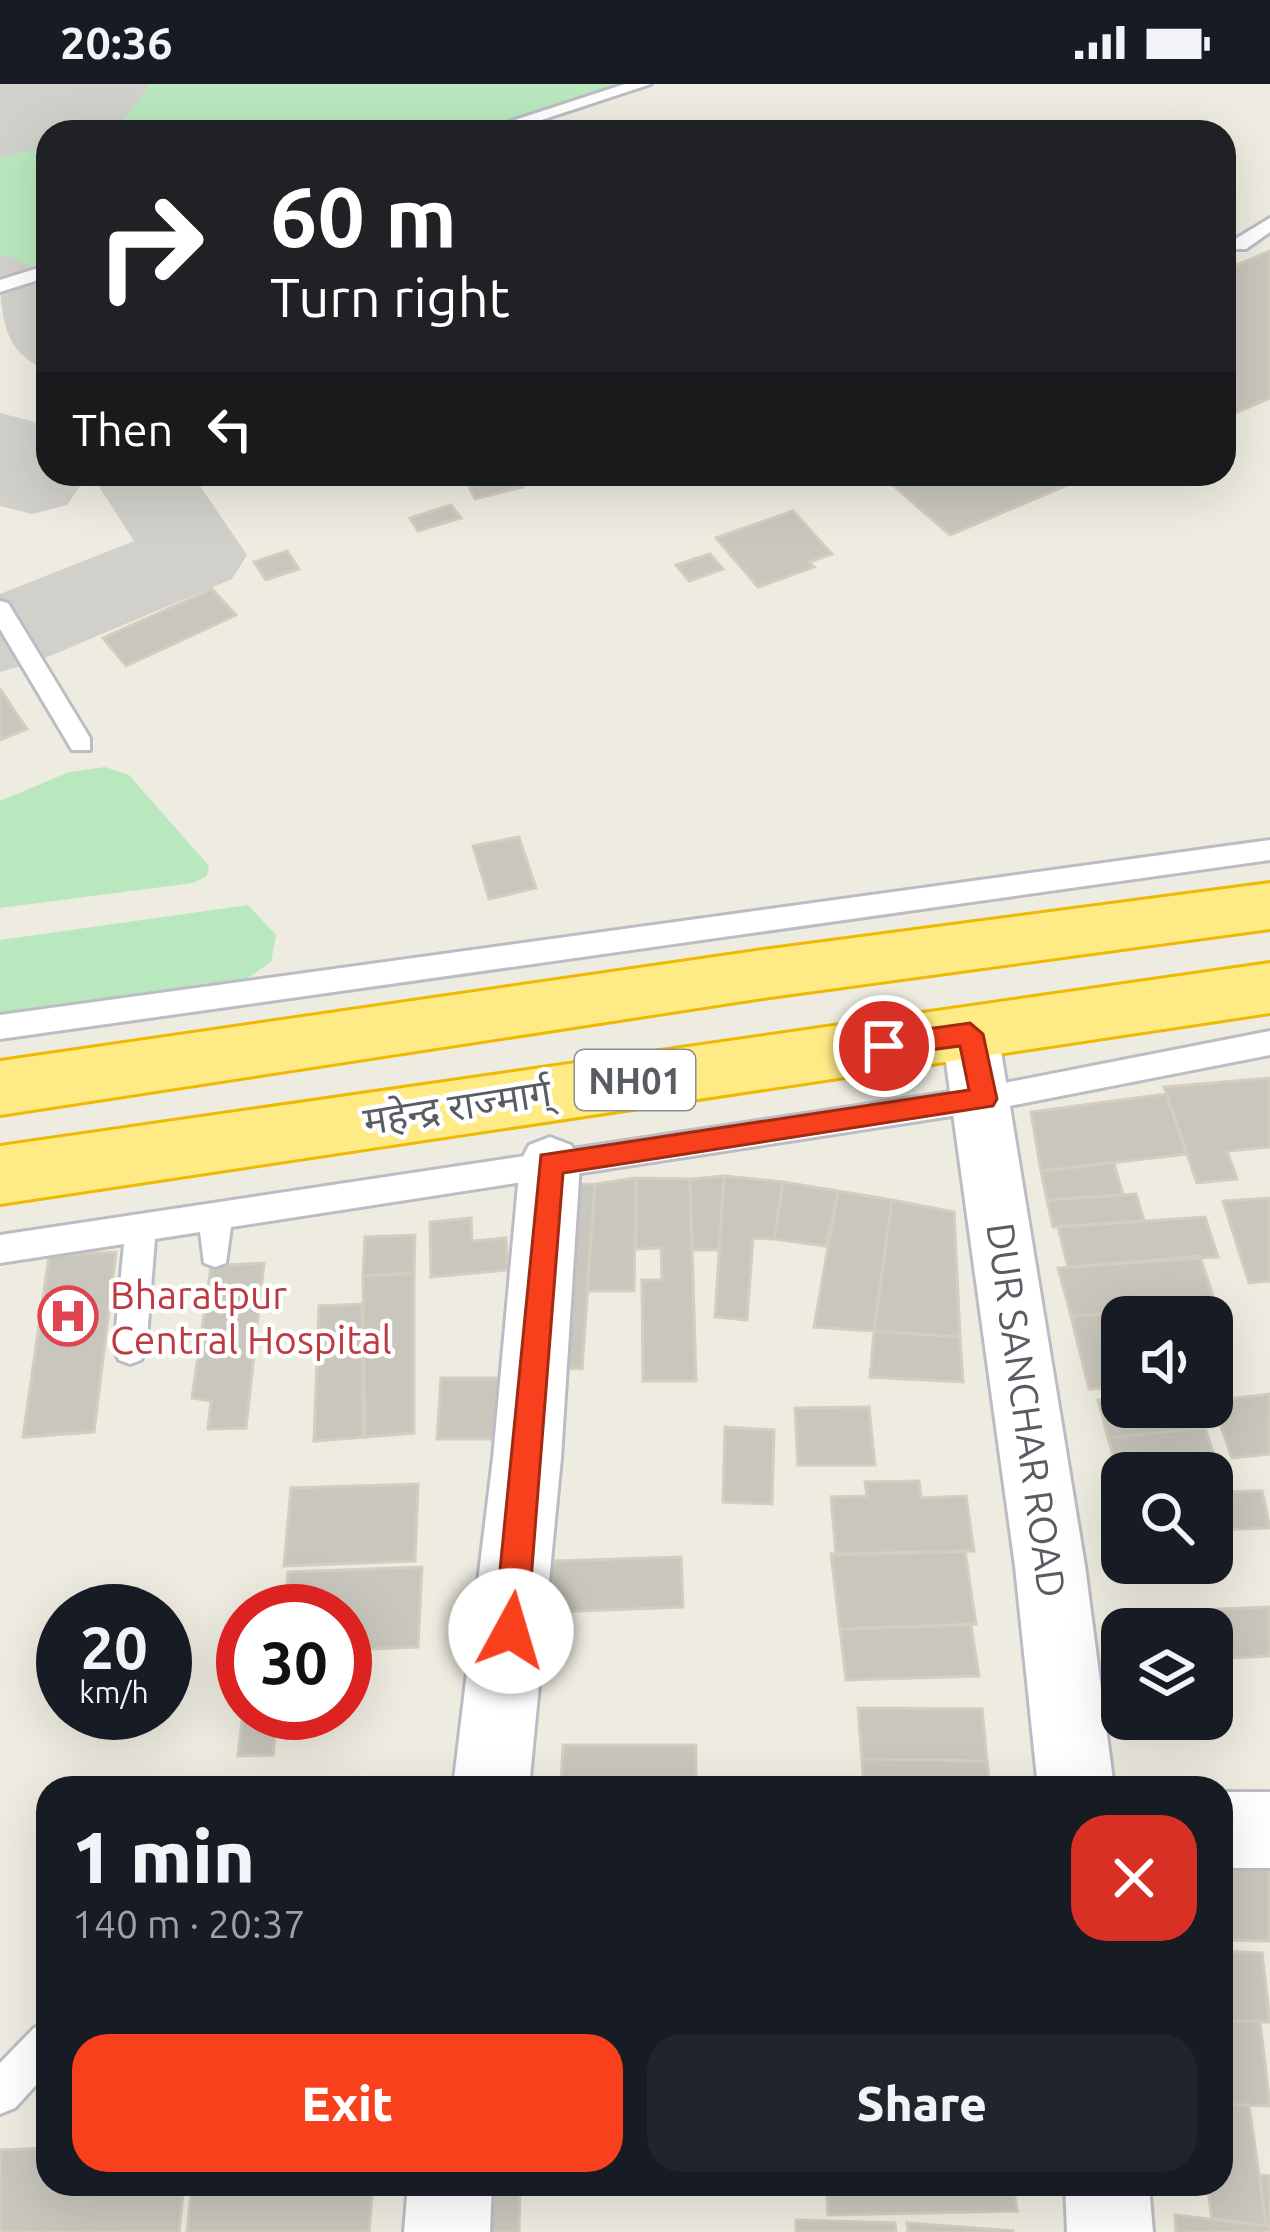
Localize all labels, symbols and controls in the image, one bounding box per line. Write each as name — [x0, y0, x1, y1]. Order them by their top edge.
text: 20:36 — [60, 17, 173, 68]
icon: right — [72, 168, 228, 324]
text: 60 m — [270, 169, 457, 263]
text: Turn right — [270, 267, 510, 327]
icon: left — [197, 396, 263, 462]
text: Then — [72, 404, 173, 455]
pin — [833, 995, 935, 1097]
icon: arrive — [851, 1013, 917, 1079]
road number: NH01 — [575, 1050, 695, 1110]
street label: महेन्द्र राज्मार्ग् — [360, 1069, 560, 1145]
street label: DUR SANCHAR ROAD — [979, 1220, 1075, 1600]
place label: Bharatpur Central Hospital — [110, 1273, 392, 1361]
hospital icon: Bharatpur Central Hospital — [37, 1285, 99, 1347]
map controls — [1101, 1296, 1233, 1740]
button: sound — [1101, 1296, 1233, 1428]
button: search — [1101, 1452, 1233, 1584]
position arrow — [448, 1568, 574, 1694]
speed limit sign: 30 — [216, 1584, 372, 1740]
button: layers — [1101, 1608, 1233, 1740]
text: 20 — [80, 1613, 148, 1680]
text: km/h — [79, 1675, 149, 1709]
button: close — [1071, 1815, 1197, 1941]
text: 1 min — [72, 1816, 255, 1897]
text: 140 m · 20:37 — [72, 1902, 306, 1945]
button: Exit — [72, 2034, 623, 2172]
button: Share — [647, 2034, 1197, 2172]

